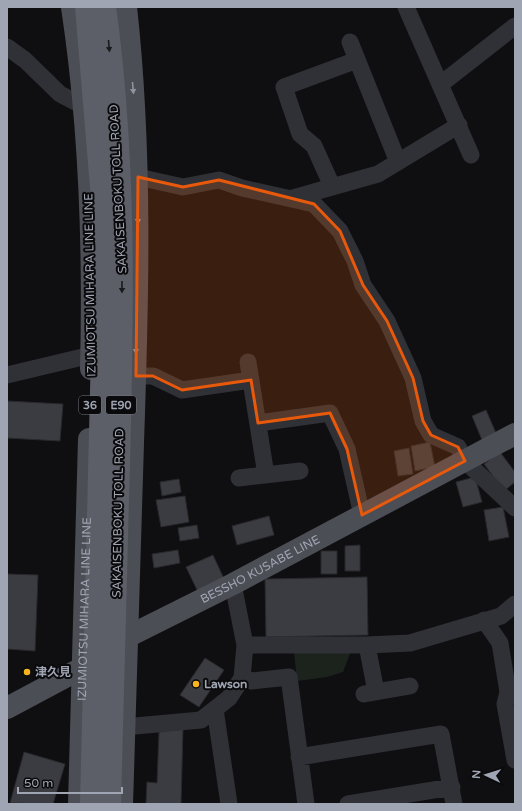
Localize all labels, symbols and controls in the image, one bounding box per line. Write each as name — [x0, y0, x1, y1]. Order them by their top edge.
one-way arrow — [106, 40, 112, 52]
one-way arrow — [130, 82, 137, 94]
street label: SAKAISENBOKU TOLL ROAD — [107, 104, 129, 274]
street label: IZUMIOTSU MIHARA LINE LINE — [81, 193, 99, 377]
one-way arrow — [135, 212, 141, 225]
one-way arrow — [119, 281, 125, 294]
one-way arrow — [133, 342, 139, 355]
road number: 36 — [79, 396, 101, 414]
road number: E90 — [106, 396, 136, 414]
street label: SAKAISENBOKU TOLL ROAD — [110, 428, 126, 598]
street label: IZUMIOTSU MIHARA LINE LINE — [75, 517, 94, 701]
street label: BESSHO KUSABE LINE — [198, 532, 323, 606]
place label: 津久見 — [35, 665, 71, 679]
marker: 津久見 — [22, 667, 32, 677]
place label: Lawson — [204, 677, 247, 691]
marker: Lawson — [191, 679, 201, 689]
north arrow — [466, 755, 506, 795]
scale bar — [18, 769, 122, 795]
text: N — [470, 769, 483, 779]
text: 50 m — [24, 776, 53, 790]

